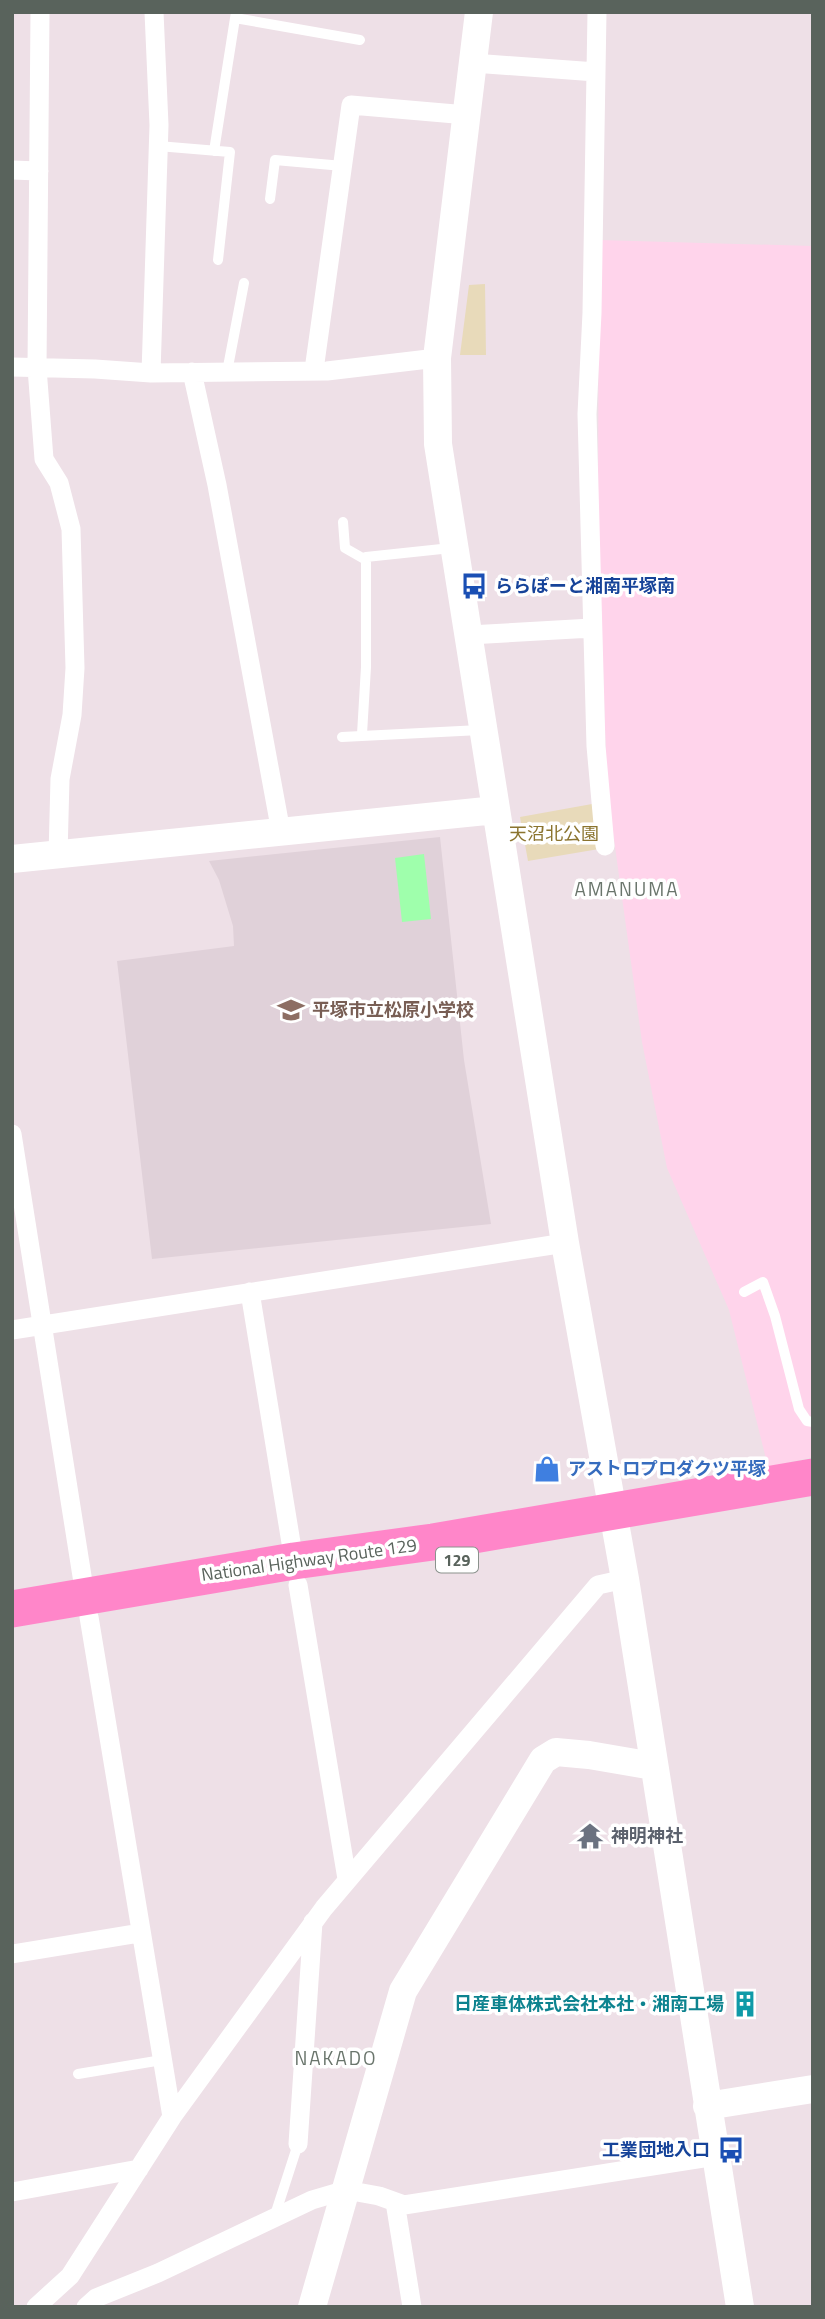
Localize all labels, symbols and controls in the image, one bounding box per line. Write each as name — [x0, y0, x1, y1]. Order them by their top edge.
bus stop icon: ららぽーと湘南平塚南 — [459, 571, 489, 601]
place label: ららぽーと湘南平塚南 — [495, 572, 675, 599]
park label: 天沼北公園 — [509, 820, 599, 847]
district label: AMANUMA — [575, 874, 679, 903]
school or university icon: 平塚市立松原小学校 — [276, 995, 306, 1025]
place label: 平塚市立松原小学校 — [312, 996, 474, 1023]
shop icon: アストロプロダクツ平塚 — [532, 1454, 562, 1484]
place label: アストロプロダクツ平塚 — [568, 1455, 766, 1482]
street label: National Highway Route 129 — [199, 1531, 418, 1588]
road number: 129 — [436, 1548, 478, 1572]
temple icon: 神明神社 — [575, 1821, 605, 1851]
place label: 神明神社 — [611, 1822, 683, 1849]
building icon: 日産車体株式会社本社・湘南工場 — [730, 1989, 760, 2019]
place label: 日産車体株式会社本社・湘南工場 — [454, 1990, 724, 2017]
district label: NAKADO — [294, 2043, 378, 2072]
bus stop icon: 工業団地入口 — [716, 2135, 746, 2165]
place label: 工業団地入口 — [602, 2136, 710, 2163]

